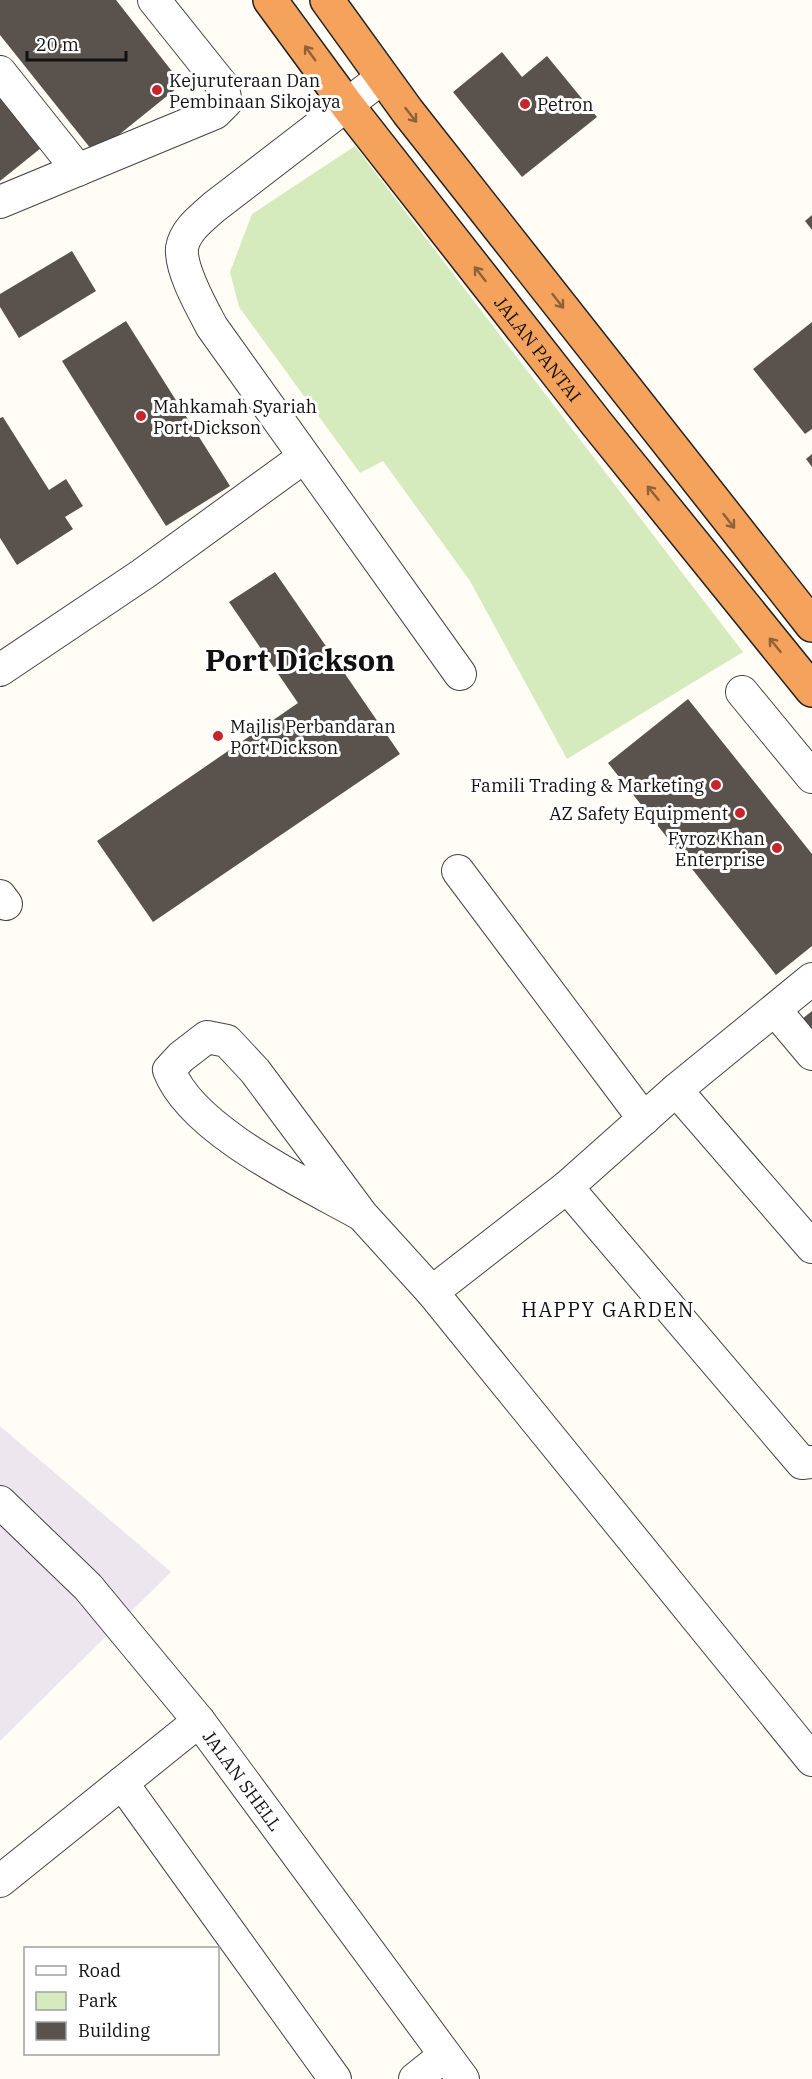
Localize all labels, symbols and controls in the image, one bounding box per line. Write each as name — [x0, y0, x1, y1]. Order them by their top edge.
scale bar — [27, 24, 126, 62]
text: 20 m — [36, 33, 79, 56]
one-way arrow — [304, 45, 316, 61]
place label: Kejuruteraan Dan Pembinaan Sikojaya — [169, 69, 341, 113]
marker: Kejuruteraan Dan Pembinaan Sikojaya — [150, 83, 164, 97]
place label: Petron — [537, 93, 594, 116]
marker: Petron — [518, 97, 532, 111]
one-way arrow — [405, 107, 418, 123]
one-way arrow — [474, 266, 487, 282]
street label: JALAN PANTAI — [490, 291, 587, 406]
one-way arrow — [551, 293, 564, 309]
place label: Mahkamah Syariah Port Dickson — [153, 395, 317, 439]
marker: Mahkamah Syariah Port Dickson — [134, 409, 148, 423]
one-way arrow — [646, 485, 659, 501]
one-way arrow — [723, 513, 736, 529]
one-way arrow — [769, 637, 782, 653]
district label: Port Dickson — [205, 640, 395, 679]
place label: Majlis Perbandaran Port Dickson — [230, 715, 396, 759]
marker: Majlis Perbandaran Port Dickson — [211, 729, 225, 743]
place label: Famili Trading & Marketing — [471, 774, 704, 797]
marker: Famili Trading & Marketing — [709, 778, 723, 792]
place label: AZ Safety Equipment — [549, 802, 728, 825]
marker: AZ Safety Equipment — [733, 806, 747, 820]
place label: Fyroz Khan Enterprise — [668, 827, 765, 871]
marker: Fyroz Khan Enterprise — [770, 841, 784, 855]
district label: HAPPY GARDEN — [521, 1296, 695, 1323]
street label: JALAN SHELL — [198, 1725, 287, 1835]
legend — [24, 1947, 219, 2055]
text: Road — [78, 1959, 121, 1982]
text: Park — [78, 1989, 118, 2012]
text: Building — [78, 2019, 150, 2042]

